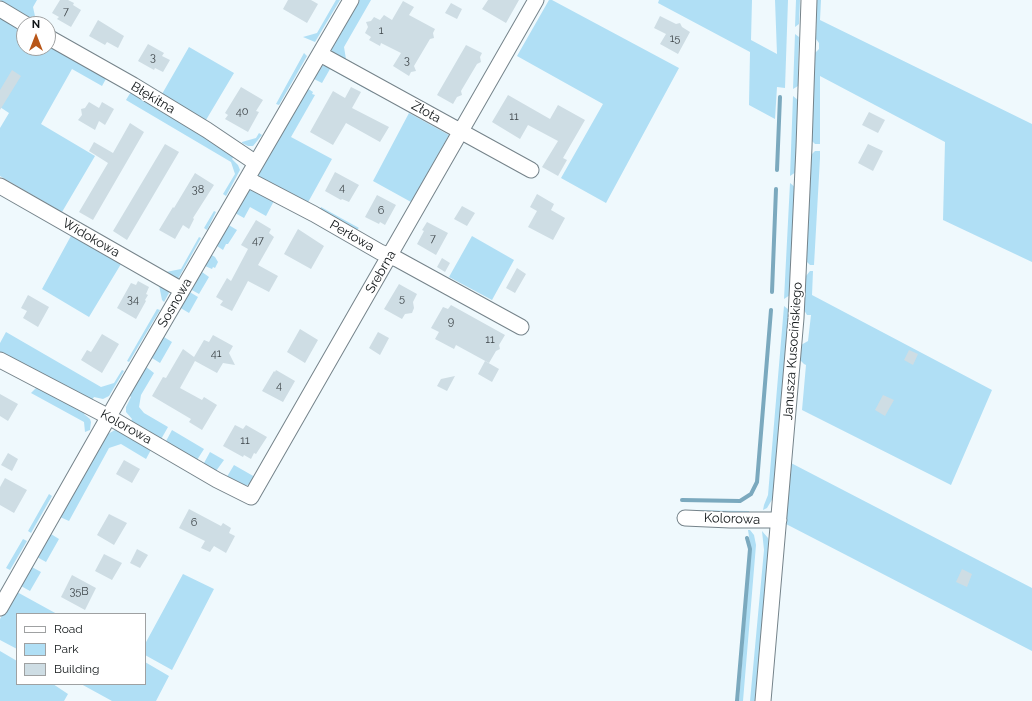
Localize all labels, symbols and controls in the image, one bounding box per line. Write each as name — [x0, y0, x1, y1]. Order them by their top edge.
house number: 7 — [63, 5, 69, 19]
north arrow — [16, 16, 56, 56]
text: N — [32, 18, 40, 31]
house number: 1 — [379, 24, 383, 38]
house number: 15 — [670, 32, 680, 46]
house number: 3 — [150, 51, 156, 65]
house number: 3 — [404, 54, 410, 68]
street label: Błękitna — [128, 79, 178, 117]
street label: Złota — [409, 98, 443, 126]
house number: 40 — [236, 105, 248, 119]
house number: 11 — [509, 110, 519, 124]
house number: 4 — [339, 181, 345, 195]
house number: 38 — [192, 183, 204, 197]
house number: 6 — [378, 204, 384, 218]
street label: Widokowa — [59, 215, 123, 261]
street label: Perłowa — [327, 217, 377, 255]
house number: 7 — [430, 232, 436, 246]
house number: 47 — [252, 234, 264, 248]
street label: Srebrna — [362, 248, 400, 296]
street label: Sosnowa — [155, 276, 195, 330]
street label: Janusza Kusocińskiego — [780, 281, 806, 421]
house number: 5 — [399, 292, 405, 306]
house number: 34 — [127, 293, 139, 307]
house number: 9 — [448, 315, 454, 329]
house number: 11 — [485, 333, 495, 347]
house number: 41 — [211, 347, 221, 361]
house number: 4 — [276, 379, 282, 393]
street label: Kolorowa — [98, 407, 154, 447]
house number: 11 — [240, 434, 250, 448]
street label: Kolorowa — [704, 510, 760, 528]
house number: 6 — [191, 516, 197, 530]
house number: 35B — [69, 585, 89, 599]
legend — [16, 613, 146, 685]
text: Road — [54, 622, 83, 636]
text: Park — [54, 642, 79, 656]
text: Building — [54, 662, 100, 676]

